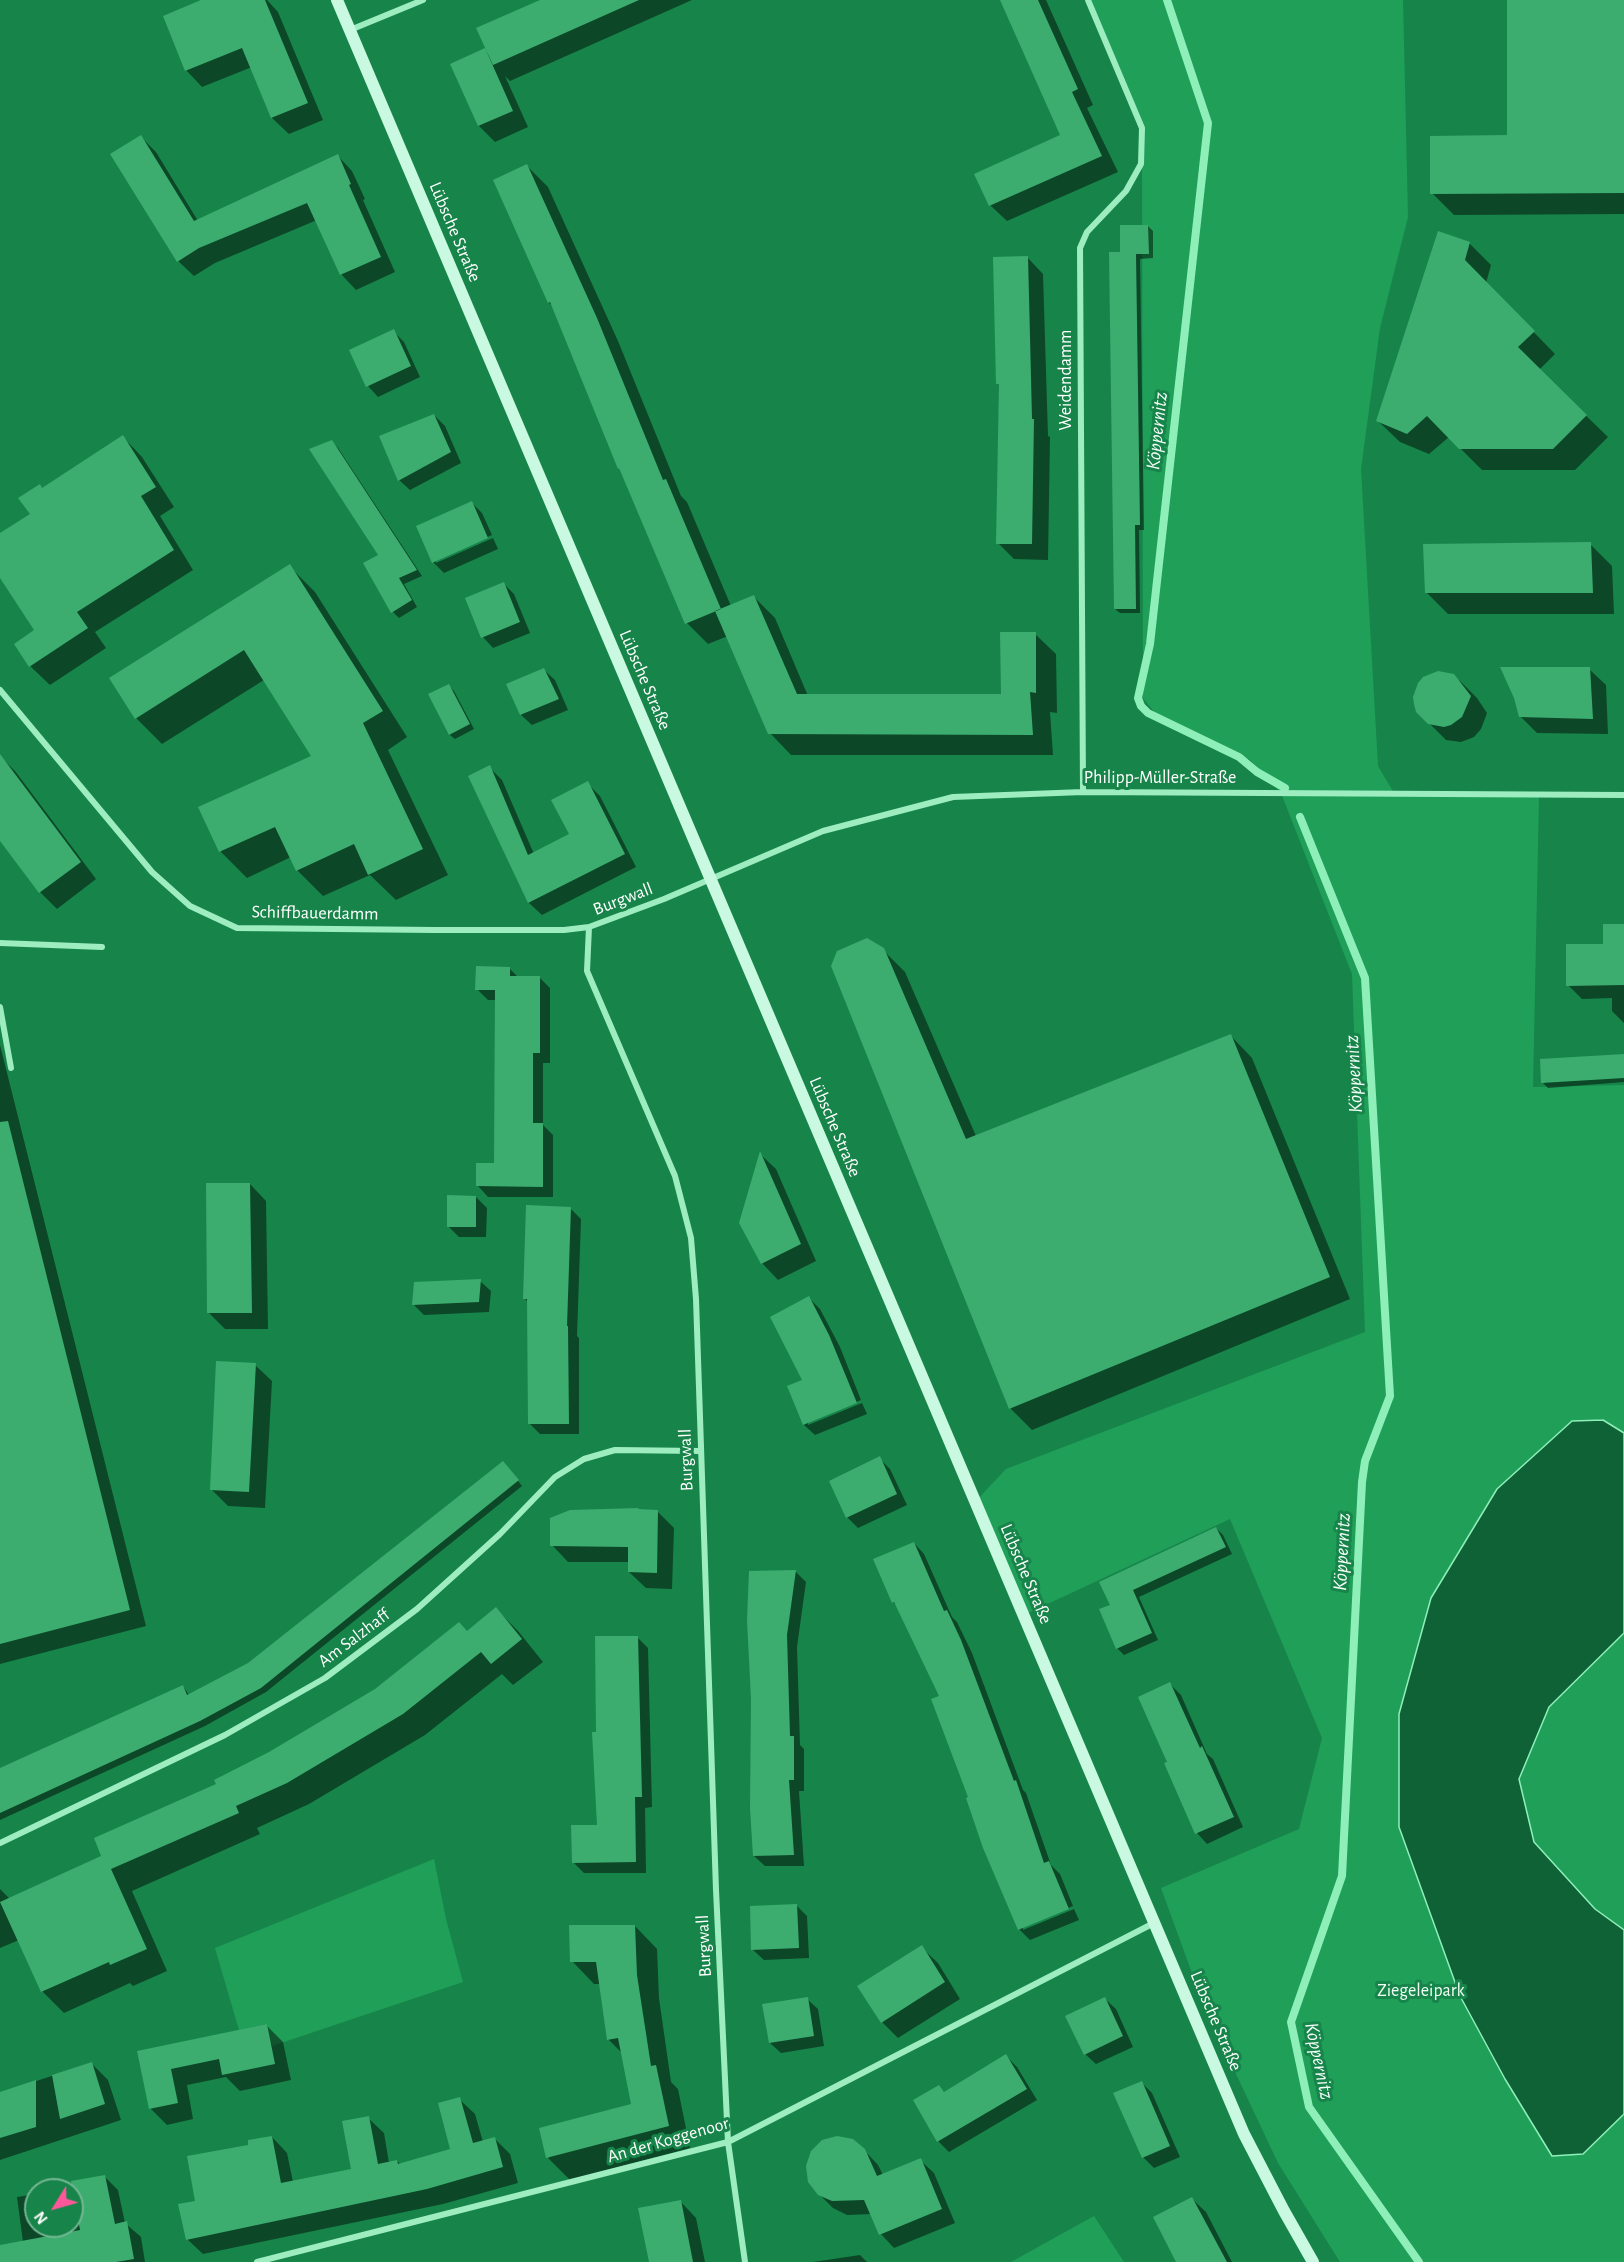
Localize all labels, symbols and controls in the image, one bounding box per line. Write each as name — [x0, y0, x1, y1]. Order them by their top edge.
street label: Lübsche Straße — [424, 179, 486, 285]
street label: Weidendamm — [1055, 330, 1077, 430]
water label: Köppernitz — [1141, 391, 1173, 471]
street label: Lübsche Straße — [614, 627, 676, 733]
street label: Philipp-Müller-Straße — [1084, 767, 1236, 789]
street label: Burgwall — [590, 878, 656, 920]
street label: Schiffbauerdamm — [251, 901, 379, 925]
water label: Köppernitz — [1340, 1034, 1368, 1114]
street label: Lübsche Straße — [804, 1074, 866, 1180]
street label: Burgwall — [674, 1428, 698, 1492]
water label: Köppernitz — [1328, 1512, 1356, 1592]
street label: Lübsche Straße — [995, 1521, 1057, 1627]
street label: Am Salzhaff — [314, 1604, 394, 1672]
street label: Burgwall — [692, 1914, 716, 1978]
street label: Lübsche Straße — [1185, 1968, 1247, 2074]
park label: Ziegeleipark — [1377, 1980, 1465, 2002]
water label: Köppernitz — [1299, 2020, 1339, 2102]
street label: An der Koggenoor — [605, 2112, 731, 2168]
north arrow — [24, 2178, 84, 2238]
text: N — [31, 2208, 51, 2227]

